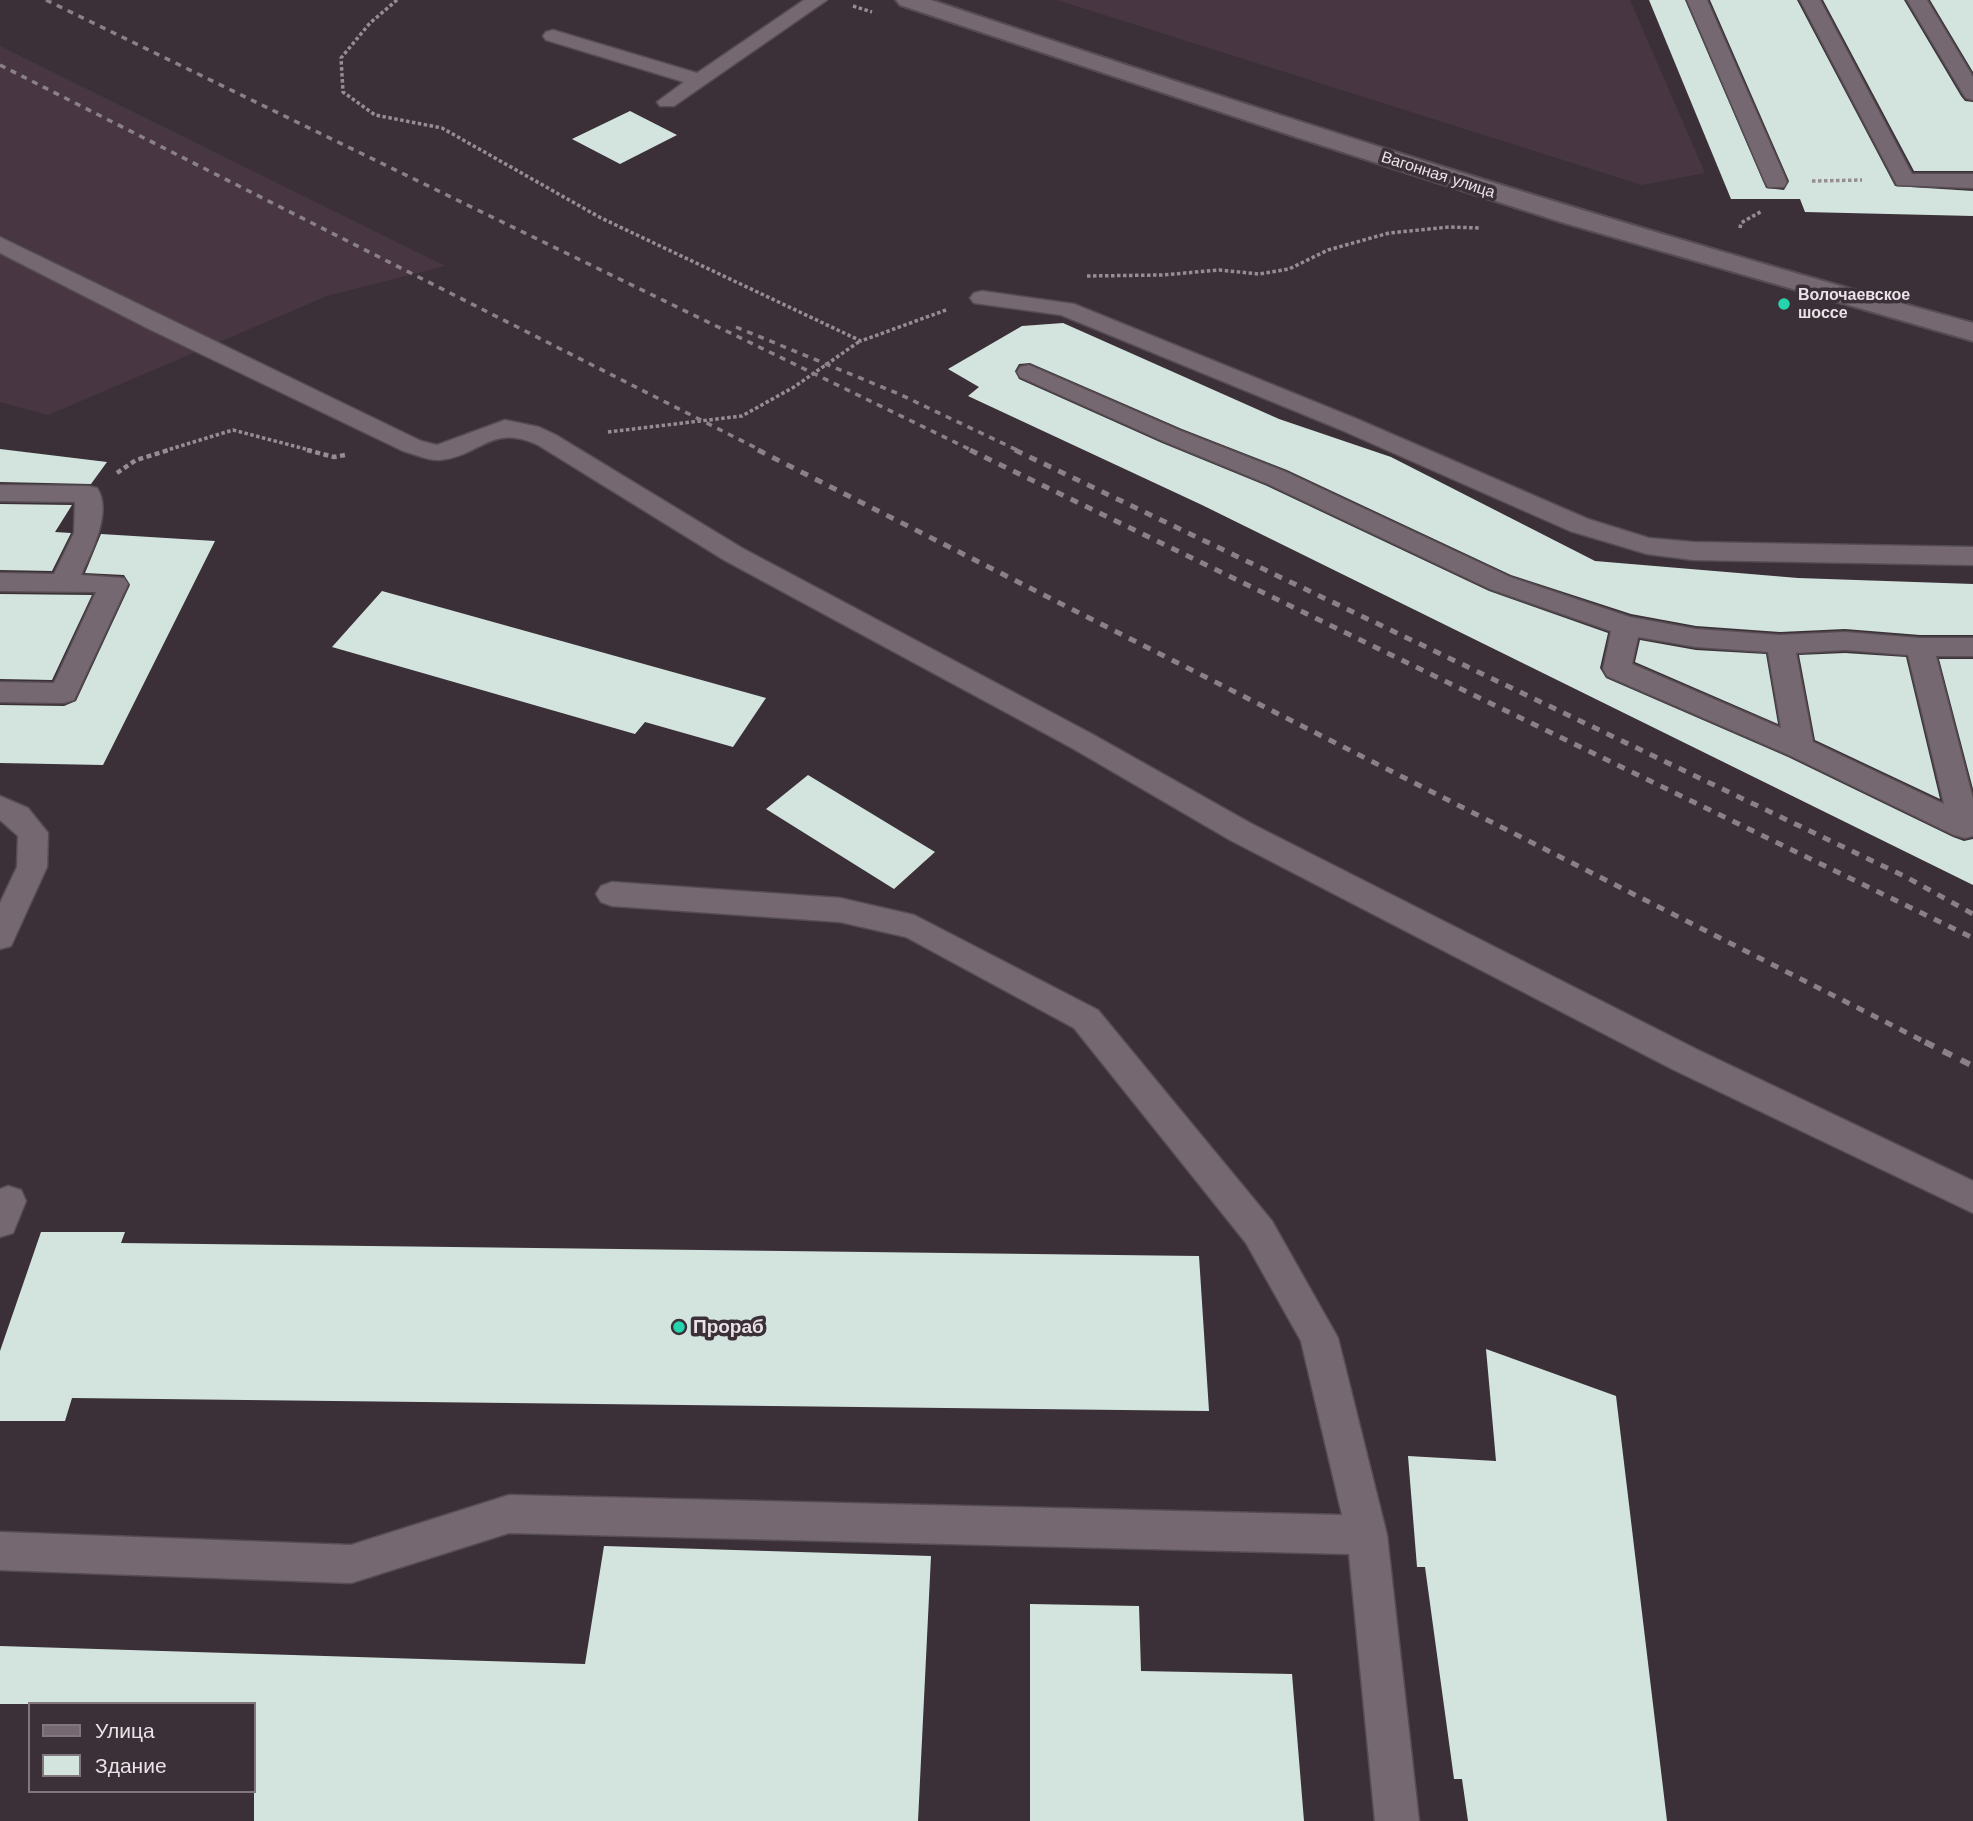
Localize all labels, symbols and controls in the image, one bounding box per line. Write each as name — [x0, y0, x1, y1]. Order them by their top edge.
street label: Вагонная улица — [1379, 148, 1497, 202]
place label: Волочаевское шоссе — [1798, 285, 1910, 323]
marker: Волочаевское шоссе — [1776, 296, 1792, 312]
place label: Прораб — [693, 1316, 764, 1338]
marker: Прораб — [671, 1319, 687, 1335]
legend — [28, 1702, 256, 1793]
text: Улица — [95, 1718, 155, 1743]
text: Здание — [95, 1753, 167, 1778]

